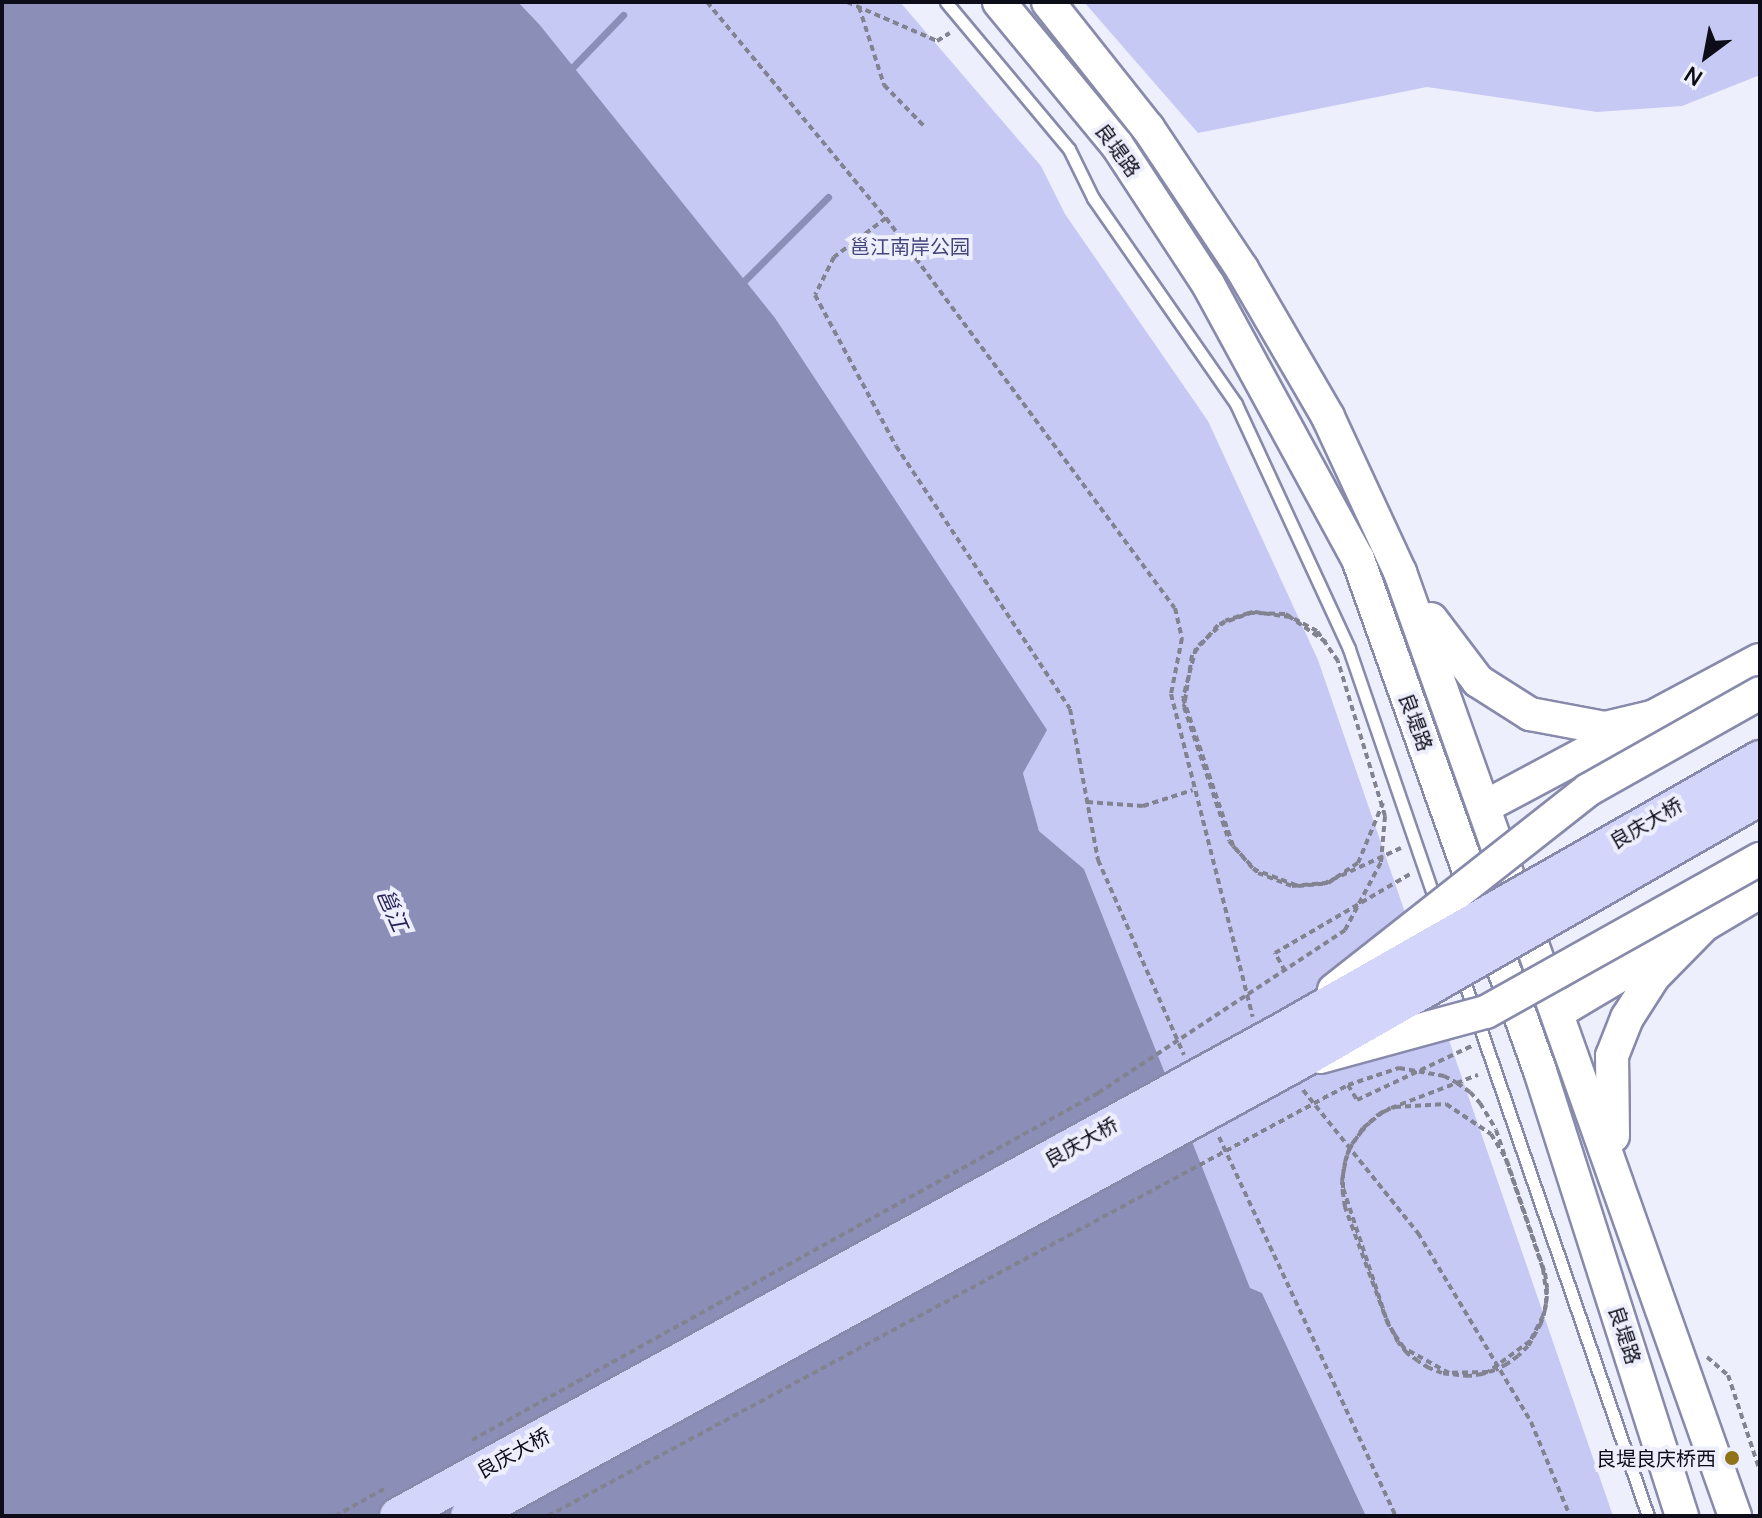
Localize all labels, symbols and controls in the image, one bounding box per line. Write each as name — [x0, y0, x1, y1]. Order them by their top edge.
north arrow — [1666, 16, 1746, 96]
text: N — [1679, 59, 1708, 93]
street label: 良堤路 — [1091, 119, 1145, 181]
park label: 邕江南岸公园 — [850, 234, 970, 258]
street label: 良堤路 — [1394, 690, 1438, 754]
street label: 良庆大桥 — [1605, 793, 1687, 853]
water label: 邕江 — [371, 885, 413, 935]
street label: 良庆大桥 — [1040, 1112, 1122, 1172]
street label: 良堤路 — [1604, 1303, 1646, 1367]
street label: 良庆大桥 — [472, 1423, 554, 1483]
place label: 良堤良庆桥西 — [1596, 1446, 1716, 1470]
marker: 良堤良庆桥西 — [1723, 1449, 1741, 1467]

